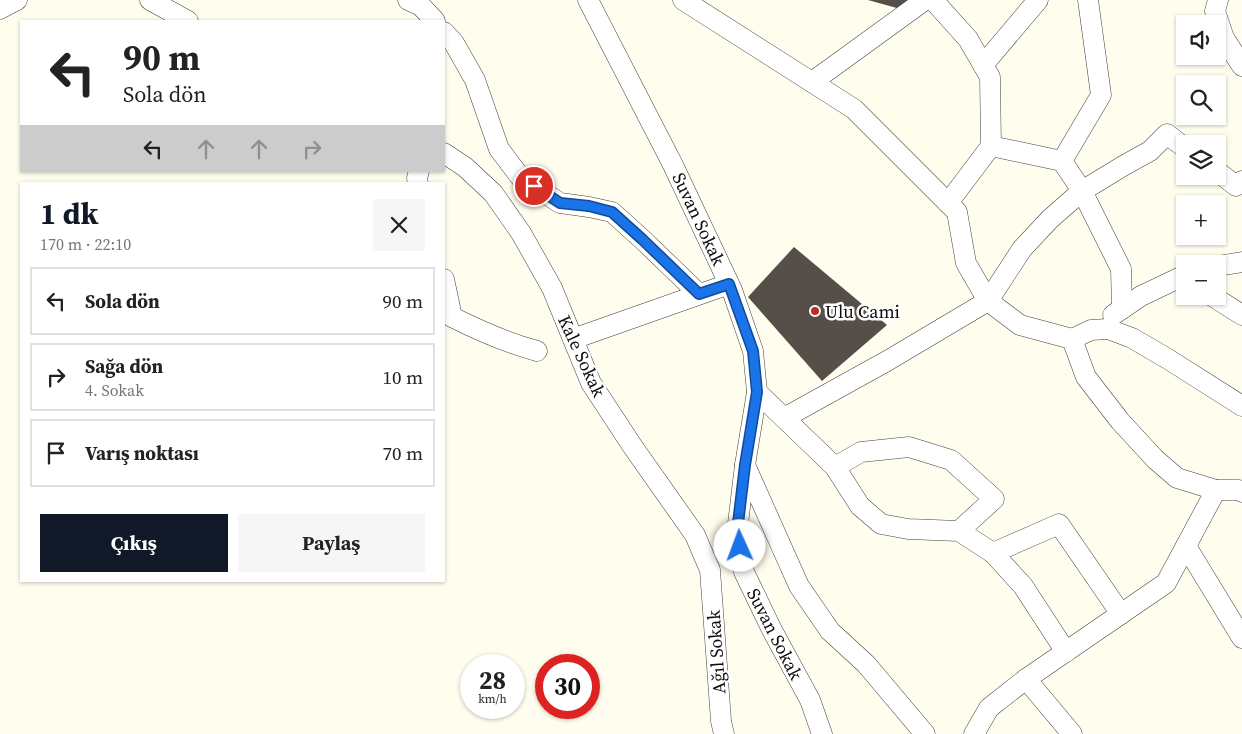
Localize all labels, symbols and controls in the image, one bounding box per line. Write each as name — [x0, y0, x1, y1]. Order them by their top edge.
map controls — [1176, 15, 1226, 305]
button: sound — [1176, 15, 1226, 65]
text: 90 m — [123, 34, 200, 82]
icon: left — [40, 40, 105, 105]
button: search — [1176, 75, 1226, 125]
text: Sola dön — [123, 79, 207, 109]
icon: left — [139, 135, 167, 163]
icon: ahead — [192, 135, 220, 163]
icon: ahead — [245, 135, 273, 163]
icon: right — [298, 135, 326, 163]
button: layers — [1176, 135, 1226, 185]
pin — [513, 165, 555, 207]
street label: Suvan Sokak — [667, 168, 732, 270]
icon: arrive — [520, 172, 548, 200]
text: 1 dk — [40, 193, 98, 234]
button: + — [1176, 195, 1226, 245]
button: close — [373, 199, 425, 251]
text: 170 m · 22:10 — [40, 233, 131, 255]
button: − — [1176, 255, 1226, 305]
icon: left — [42, 287, 70, 315]
text: Sola dön — [85, 288, 160, 314]
text: 90 m — [382, 288, 423, 314]
place label: Ulu Cami — [825, 299, 900, 324]
marker: Ulu Cami — [809, 305, 821, 317]
street label: Kale Sokak — [552, 311, 612, 401]
text: Sağa dön — [85, 353, 163, 379]
icon: right — [42, 363, 70, 391]
text: 10 m — [382, 364, 423, 390]
text: 4. Sokak — [85, 379, 144, 401]
icon: arrive — [42, 439, 70, 467]
text: Varış noktası — [85, 440, 199, 466]
text: 70 m — [382, 440, 423, 466]
button: Çıkış — [40, 514, 228, 572]
button: Paylaş — [238, 514, 425, 572]
position arrow — [713, 519, 765, 571]
street label: Suvan Sokak — [741, 584, 809, 684]
street label: Ağıl Sokak — [701, 609, 731, 695]
speed limit sign: 30 — [535, 654, 600, 719]
text: 28 — [479, 663, 506, 697]
text: km/h — [478, 691, 507, 707]

